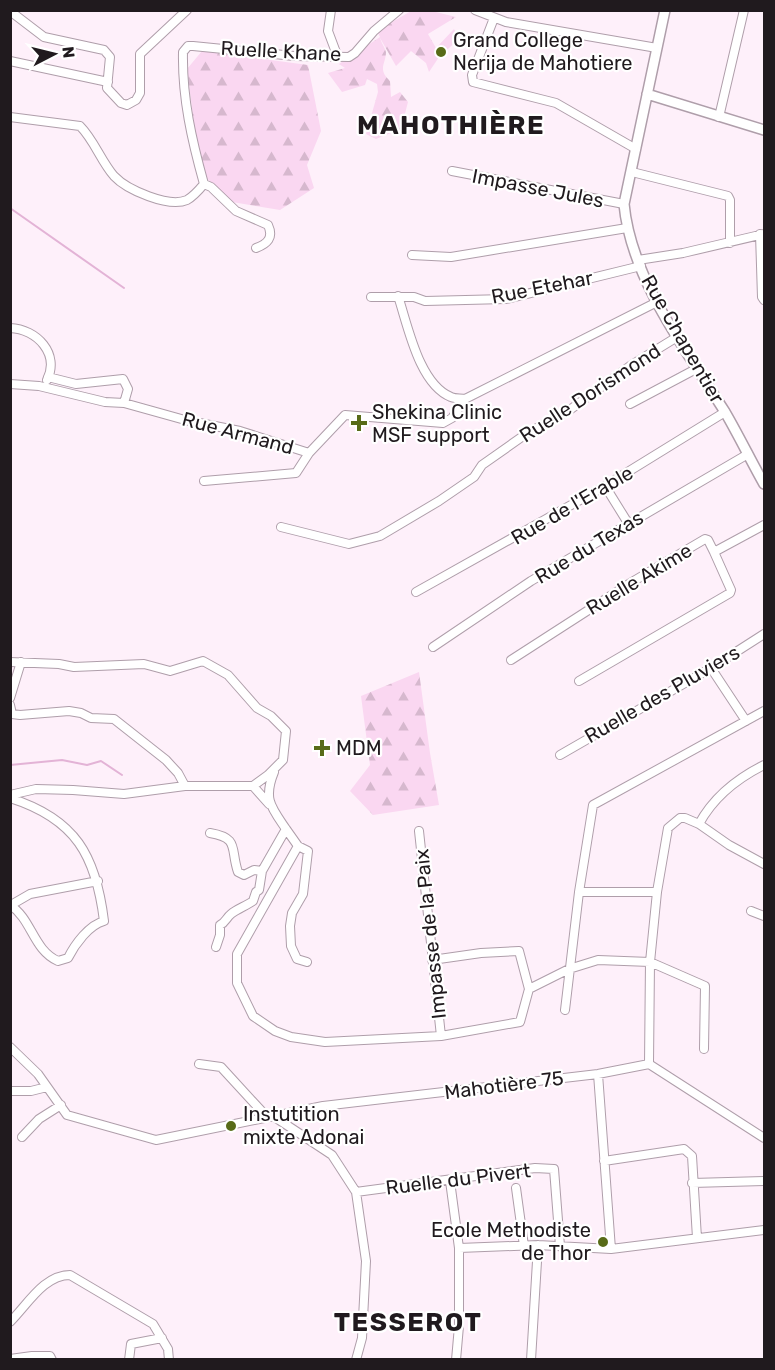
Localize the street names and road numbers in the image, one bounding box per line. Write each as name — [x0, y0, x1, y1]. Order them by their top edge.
street label: Ruelle Khane — [220, 36, 342, 66]
street label: Impasse Jules — [470, 163, 606, 213]
street label: Rue Etehar — [489, 265, 595, 309]
street label: Rue Chapentier — [637, 270, 730, 408]
street label: Ruelle Dorismond — [515, 338, 665, 448]
street label: Rue Armand — [180, 407, 296, 459]
street label: Rue de l'Erable — [507, 460, 637, 550]
street label: Rue du Texas — [530, 505, 648, 589]
street label: Ruelle Akime — [582, 538, 696, 620]
street label: Ruelle des Pluviers — [580, 640, 744, 748]
street label: Impasse de la Paix — [409, 848, 451, 1020]
street label: Mahotière 75 — [443, 1066, 565, 1104]
street label: Ruelle du Pivert — [384, 1158, 532, 1200]

